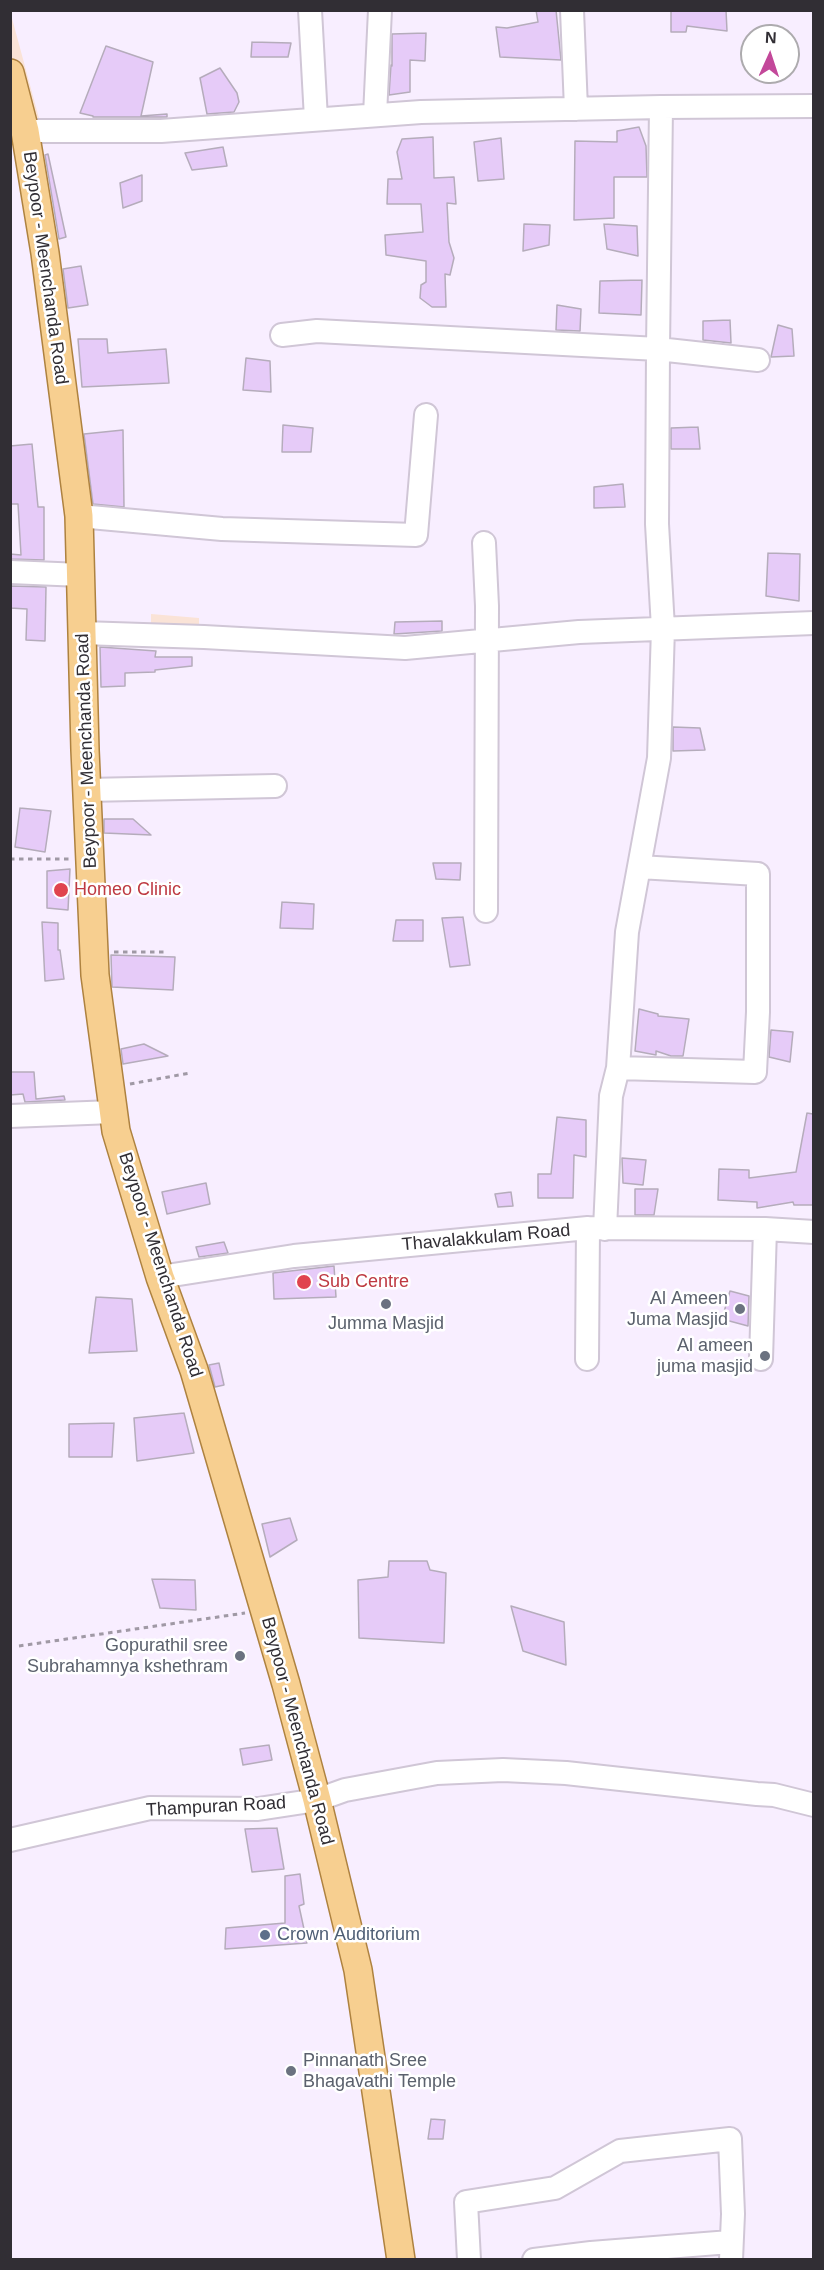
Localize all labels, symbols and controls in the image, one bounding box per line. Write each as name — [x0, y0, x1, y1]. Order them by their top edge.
north arrow — [740, 24, 800, 84]
text: N — [765, 29, 777, 46]
street label: Beypoor - Meenchanda Road — [18, 150, 72, 386]
street label: Beypoor - Meenchanda Road — [72, 633, 102, 869]
place label: Homeo Clinic — [74, 879, 181, 901]
marker: Homeo Clinic — [52, 881, 70, 899]
street label: Beypoor - Meenchanda Road — [113, 1150, 207, 1380]
street label: Thavalakkulam Road — [401, 1220, 571, 1256]
place label: Sub Centre — [318, 1271, 409, 1293]
marker: Sub Centre — [295, 1273, 313, 1291]
place label: Al Ameen Juma Masjid — [627, 1288, 728, 1330]
marker: Jumma Masjid — [379, 1297, 393, 1311]
marker: Al Ameen Juma Masjid — [733, 1302, 747, 1316]
place label: Jumma Masjid — [328, 1313, 444, 1335]
place label: Al ameen juma masjid — [657, 1335, 753, 1378]
marker: Al ameen juma masjid — [758, 1349, 772, 1363]
street label: Beypoor - Meenchanda Road — [256, 1615, 338, 1847]
place label: Gopurathil sree Subrahamnya kshethram — [27, 1635, 228, 1678]
marker: Gopurathil sree Subrahamnya kshethram — [233, 1649, 247, 1663]
street label: Thampuran Road — [145, 1793, 287, 1821]
place label: Crown Auditorium — [277, 1924, 420, 1946]
marker: Crown Auditorium — [258, 1928, 272, 1942]
place label: Pinnanath Sree Bhagavathi Temple — [303, 2050, 456, 2092]
marker: Pinnanath Sree Bhagavathi Temple — [284, 2064, 298, 2078]

